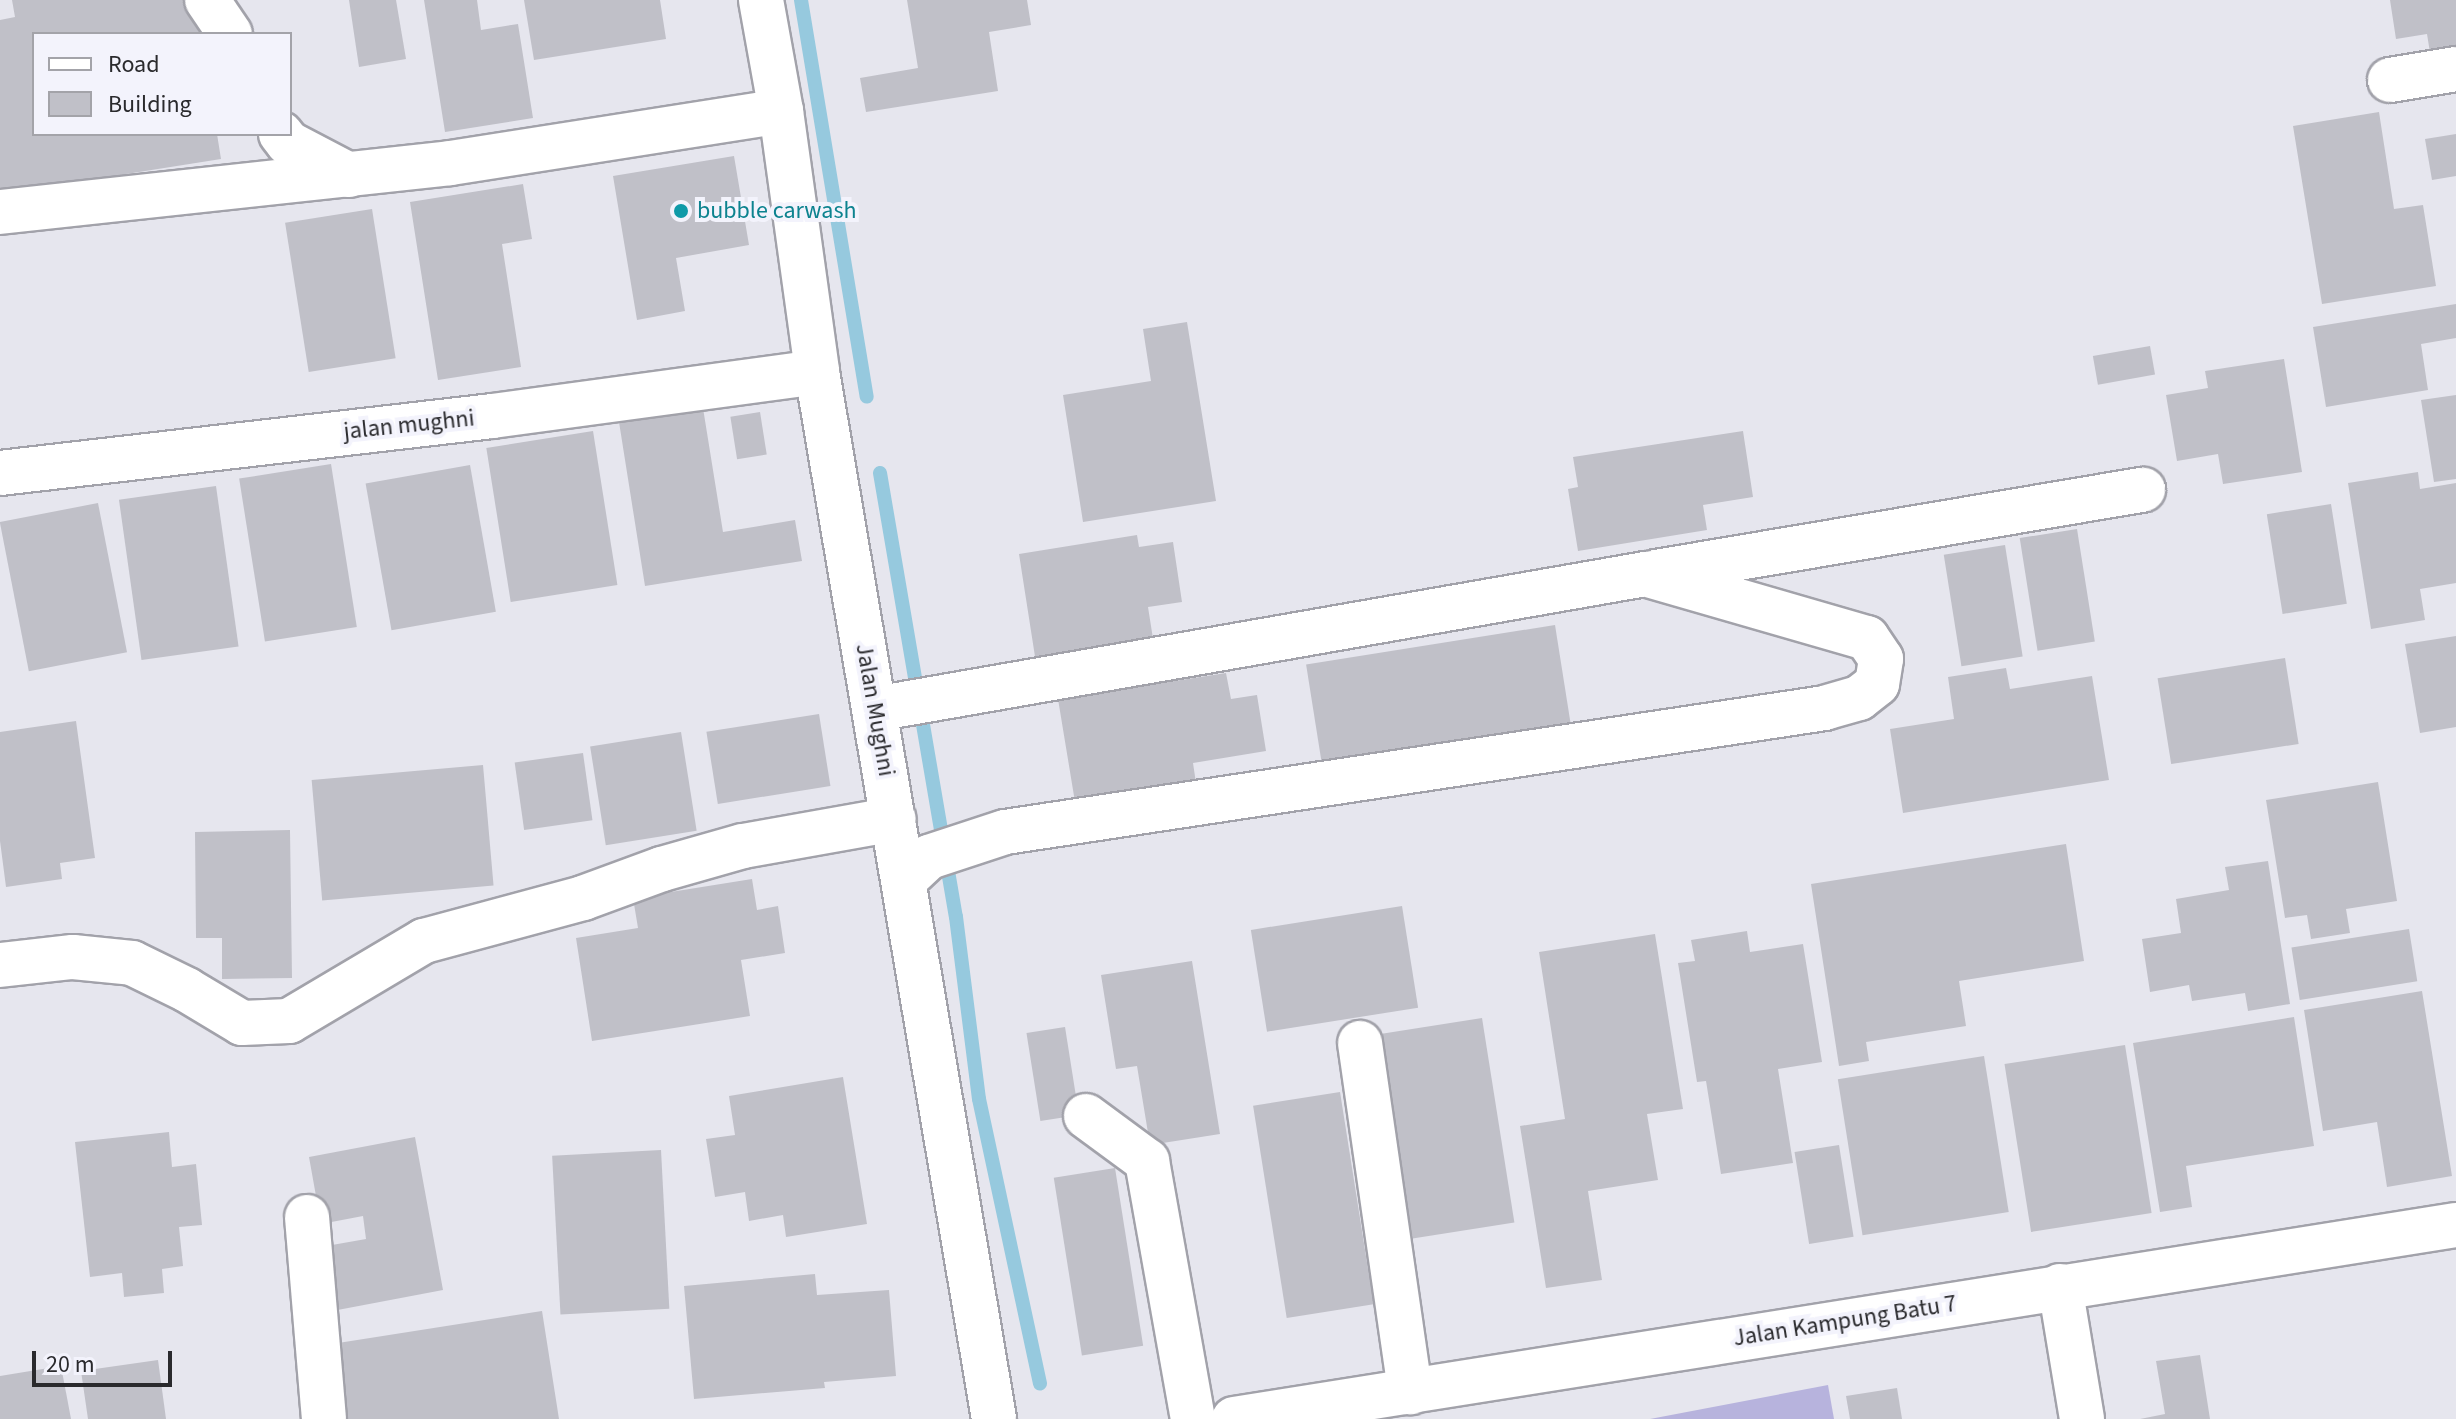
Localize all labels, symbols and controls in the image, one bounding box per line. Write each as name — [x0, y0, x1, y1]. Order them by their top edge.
legend — [32, 32, 292, 136]
text: Road — [108, 47, 160, 82]
text: Building — [108, 87, 192, 122]
place label: bubble carwash — [697, 197, 857, 225]
marker: bubble carwash — [672, 202, 690, 220]
street label: jalan mughni — [342, 404, 476, 446]
street label: Jalan Mughni — [849, 641, 901, 779]
street label: Jalan Kampung Batu 7 — [1731, 1289, 1959, 1353]
scale bar — [36, 1335, 176, 1385]
text: 20 m — [46, 1347, 95, 1382]

